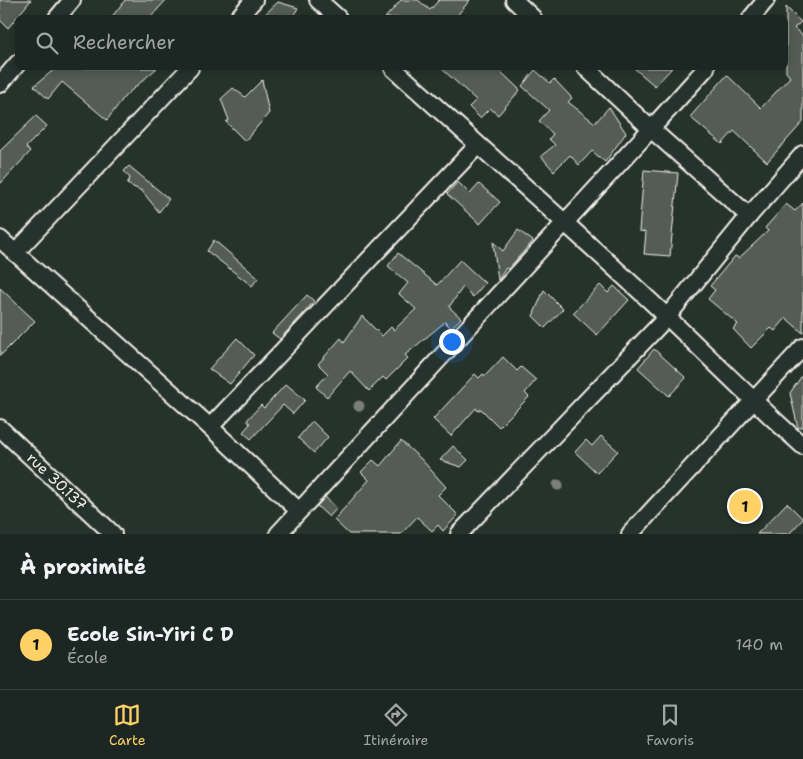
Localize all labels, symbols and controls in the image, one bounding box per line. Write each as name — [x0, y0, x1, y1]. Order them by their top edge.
search box — [15, 15, 788, 70]
icon: search — [33, 29, 61, 57]
text: Rechercher — [73, 30, 176, 55]
your location — [439, 329, 465, 355]
street label: rue 30.137 — [22, 448, 92, 515]
pin: 1 — [729, 487, 761, 525]
text: À proximité — [20, 553, 146, 581]
text: Ecole Sin-Yiri C D — [67, 622, 234, 647]
text: 1 — [32, 634, 40, 655]
text: 140 m — [736, 634, 783, 655]
text: École — [67, 647, 108, 668]
tab: Carte — [109, 701, 146, 749]
tab: Itinéraire — [363, 701, 429, 749]
tab: Favoris — [646, 701, 694, 749]

